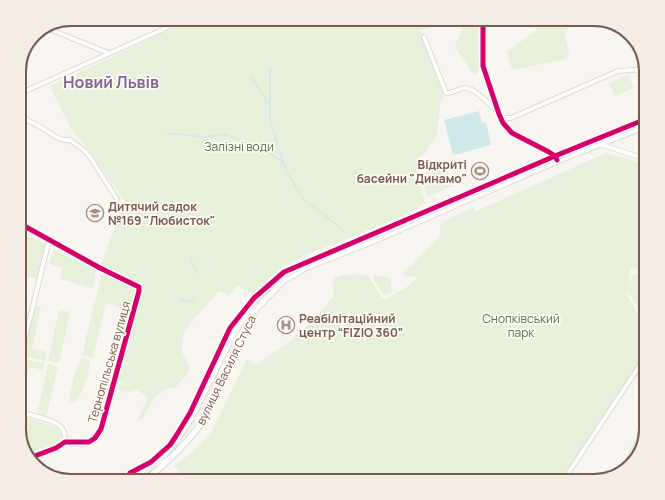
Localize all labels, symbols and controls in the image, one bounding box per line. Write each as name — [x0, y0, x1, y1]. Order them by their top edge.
district label: Новий Львів — [63, 71, 159, 93]
park label: Залізні води — [204, 138, 274, 155]
place label: Відкриті басейни "Динамо" — [357, 156, 467, 187]
sports icon: Відкриті басейни "Динамо" — [470, 161, 490, 181]
place label: Дитячий садок №169 "Любисток" — [108, 198, 215, 229]
school or university icon: Дитячий садок №169 "Любисток" — [85, 203, 105, 223]
street label: Тернопільська вулиця — [83, 299, 135, 425]
place label: Реабілітаційний центр “FIZIO 360” — [299, 310, 403, 341]
park label: Снопківський парк — [482, 310, 560, 341]
street label: вулиця Василя Стуса — [192, 312, 260, 428]
hospital icon: Реабілітаційний центр “FIZIO 360” — [276, 315, 296, 335]

